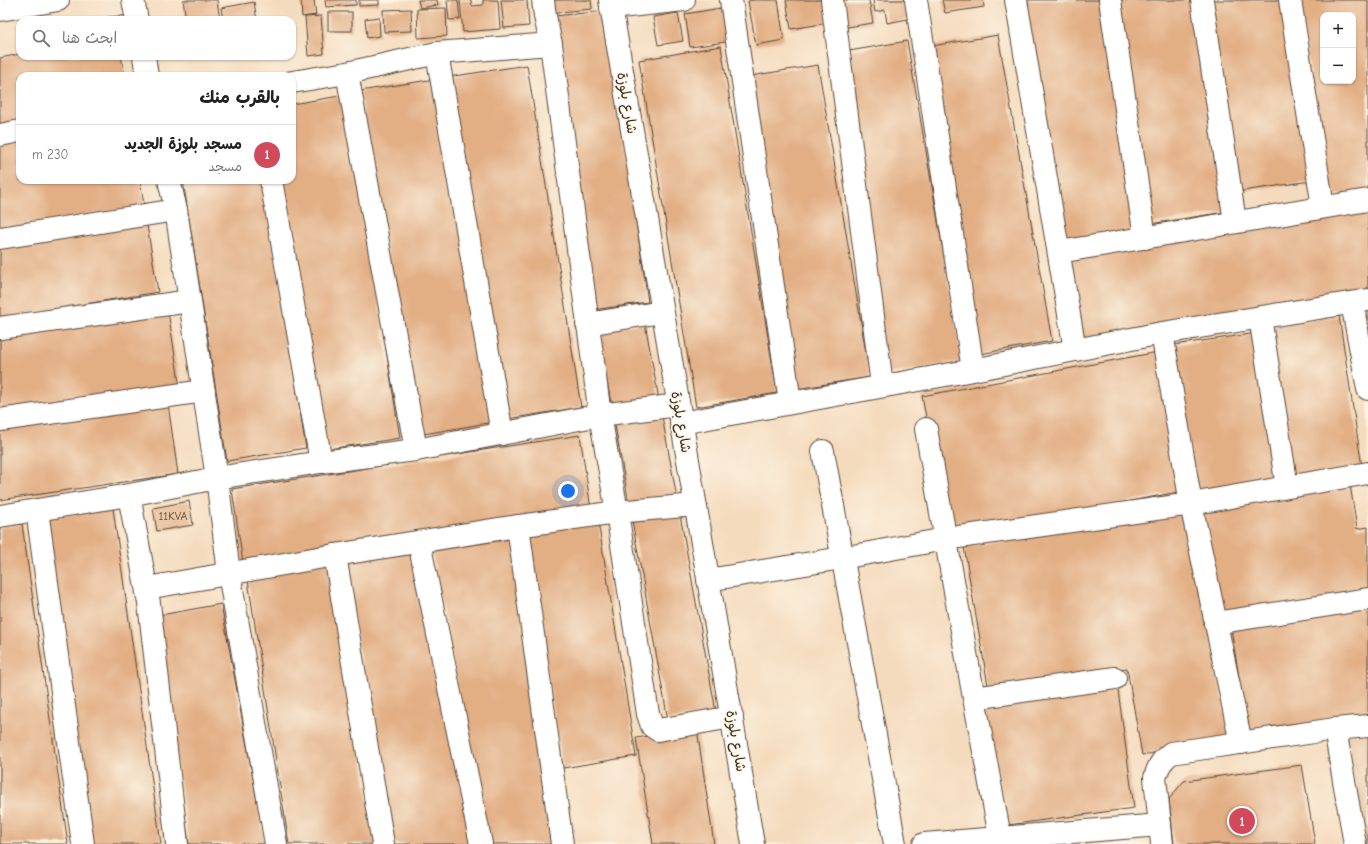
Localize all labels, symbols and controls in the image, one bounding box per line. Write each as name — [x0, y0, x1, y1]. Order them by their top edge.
map controls — [1320, 12, 1356, 84]
button: + — [1320, 12, 1356, 48]
search box — [16, 16, 296, 60]
icon: search — [30, 27, 52, 49]
text: ابحث هنا — [62, 29, 117, 47]
button: − — [1320, 48, 1356, 84]
street label: شارع بلوزة — [612, 71, 641, 135]
text: بالقرب منك — [199, 88, 280, 107]
text: مسجد بلوزة الجديد — [124, 135, 242, 153]
text: 230 m — [32, 147, 68, 162]
text: 1 — [264, 147, 270, 162]
text: مسجد — [209, 159, 242, 174]
street label: شارع بلوزة — [666, 390, 695, 454]
your location — [558, 481, 578, 501]
house number: 11KVA — [159, 509, 187, 523]
street label: شارع بلوزة — [721, 709, 750, 773]
pin: 1 — [1229, 806, 1255, 836]

